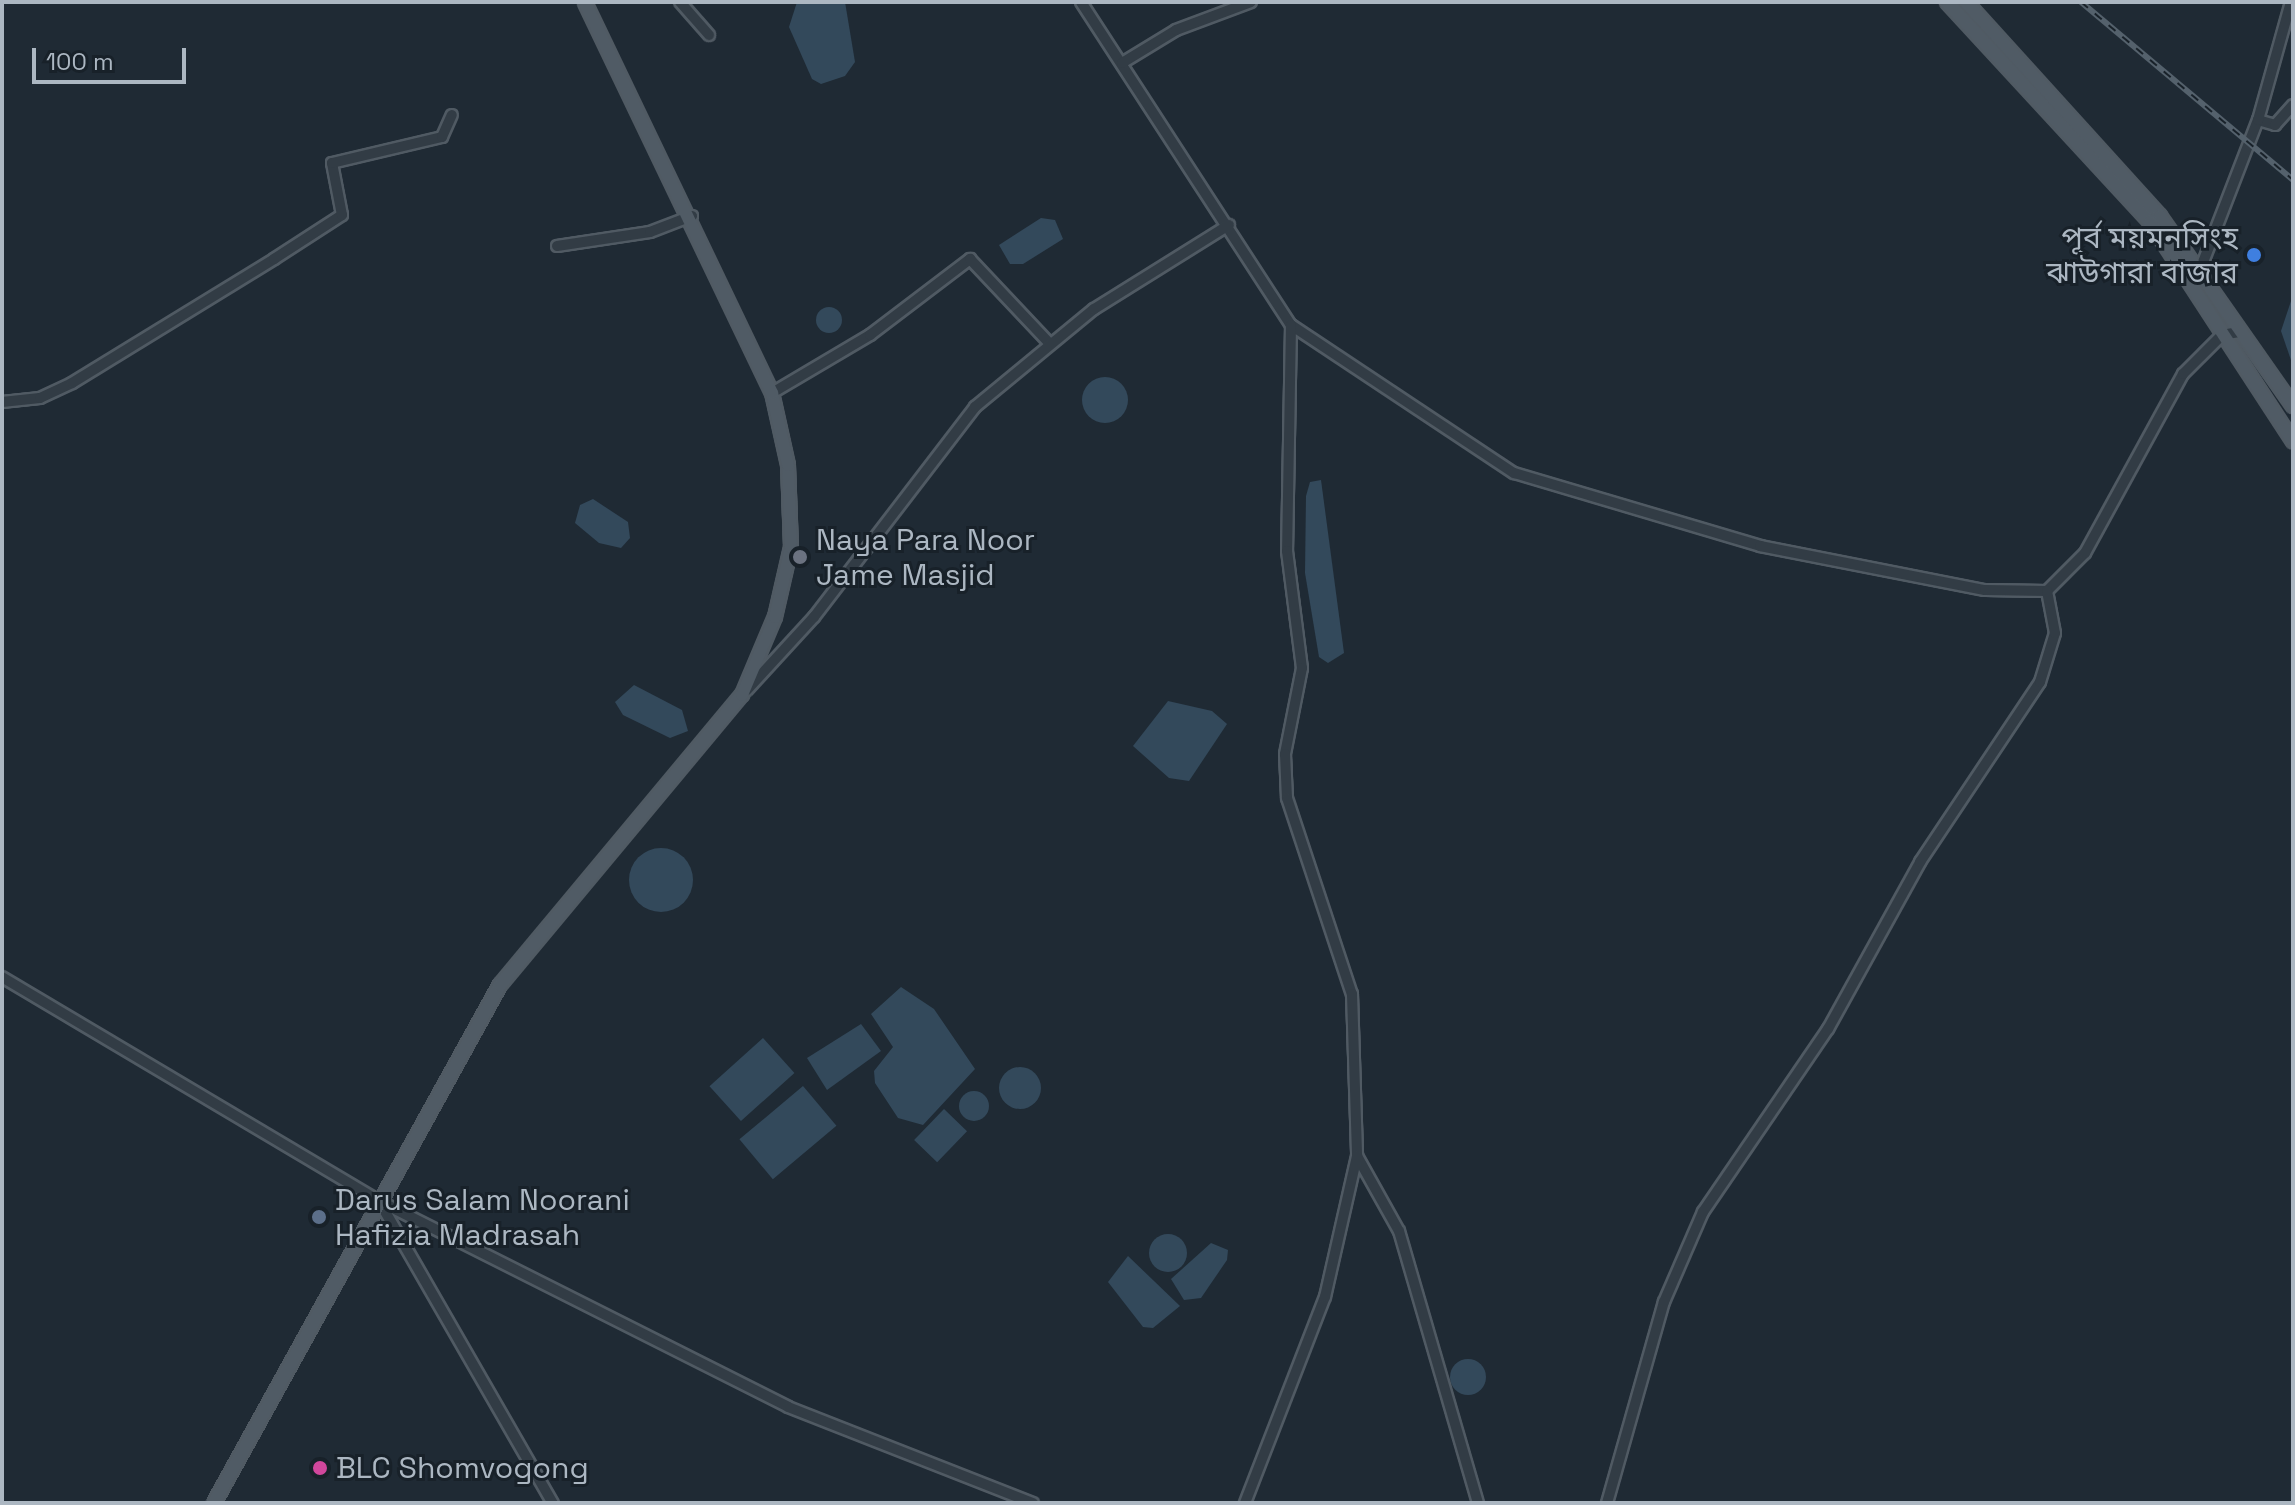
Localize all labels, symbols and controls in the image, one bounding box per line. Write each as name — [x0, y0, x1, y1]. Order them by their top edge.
scale bar — [36, 32, 190, 82]
text: 100 m — [46, 46, 114, 77]
place label: পূর্ব ময়মনসিংহ ঝাউগারা বাজার — [2046, 220, 2238, 290]
marker: পূর্ব ময়মনসিংহ ঝাউগারা বাজার — [2245, 246, 2263, 264]
place label: Naya Para Noor Jame Masjid — [816, 522, 1035, 592]
marker: Naya Para Noor Jame Masjid — [791, 548, 809, 566]
place label: Darus Salam Noorani Hafizia Madrasah — [335, 1182, 630, 1252]
marker: Darus Salam Noorani Hafizia Madrasah — [310, 1208, 328, 1226]
place label: BLC Shomvogong — [336, 1450, 589, 1486]
marker: BLC Shomvogong — [311, 1459, 329, 1477]

